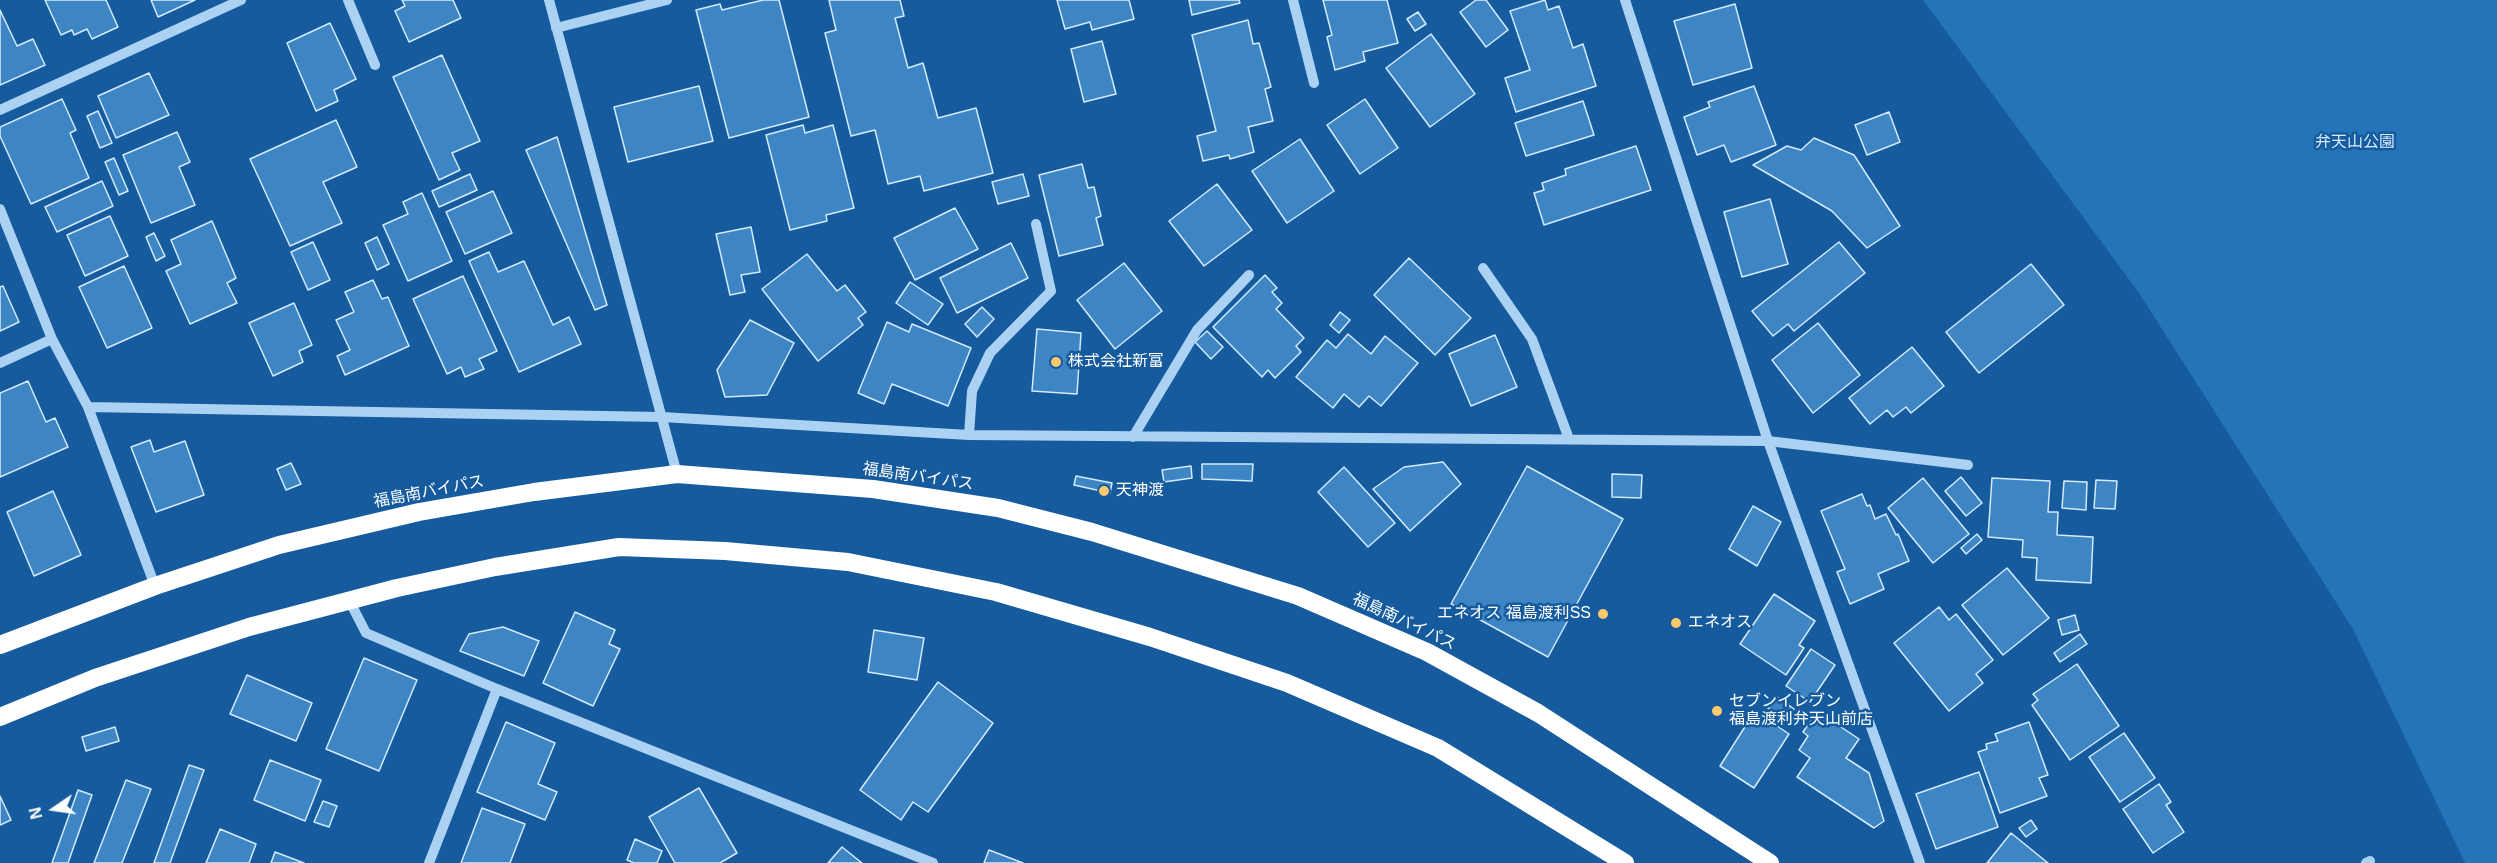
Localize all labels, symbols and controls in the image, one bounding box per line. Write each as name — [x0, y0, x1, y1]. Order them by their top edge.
park label: 弁天山公園 — [2315, 133, 2395, 153]
place label: 株式会社新富 — [1068, 352, 1164, 372]
marker: 株式会社新富 — [1049, 355, 1063, 369]
street label: 福島南バイパス — [861, 460, 975, 494]
street label: 福島南バイパス — [372, 472, 486, 512]
place label: 天神渡 — [1116, 481, 1164, 501]
marker: 天神渡 — [1097, 484, 1111, 498]
street label: 福島南バイパス — [1349, 590, 1459, 654]
place label: エネオス 福島渡利SS — [1437, 604, 1591, 624]
marker: エネオス 福島渡利SS — [1596, 607, 1610, 621]
place label: エネオス — [1688, 613, 1752, 633]
marker: エネオス — [1669, 616, 1683, 630]
place label: セブンイレブン 福島渡利弁天山前店 — [1729, 692, 1873, 730]
marker: セブンイレブン 福島渡利弁天山前店 — [1710, 704, 1724, 718]
north arrow — [24, 779, 84, 839]
text: N — [26, 806, 46, 821]

